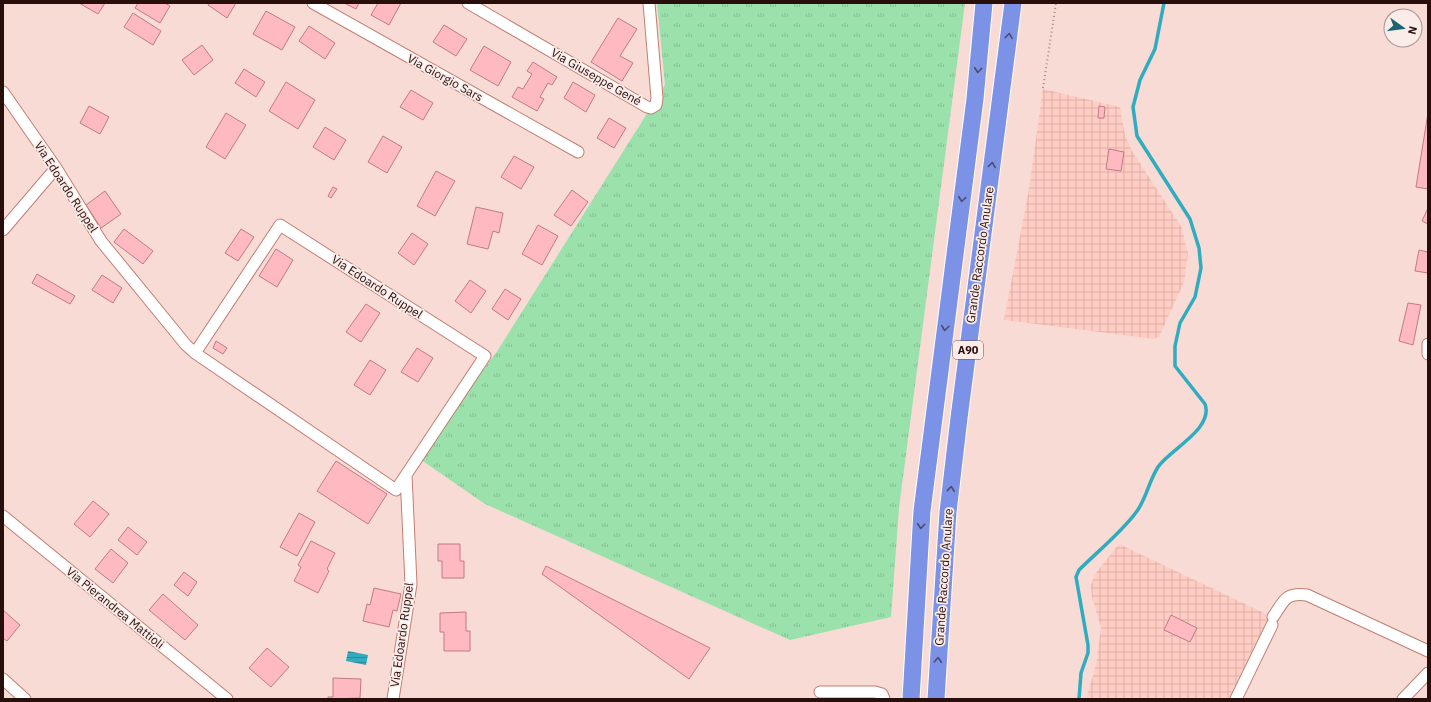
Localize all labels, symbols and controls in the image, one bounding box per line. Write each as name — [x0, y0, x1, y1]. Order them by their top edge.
north arrow — [1383, 8, 1423, 48]
text: N — [1405, 25, 1420, 36]
one-way arrow — [1004, 33, 1013, 39]
street label: Via Giuseppe Gené — [548, 45, 644, 109]
street label: Via Giorgio Sars — [405, 51, 486, 105]
one-way arrow — [973, 67, 982, 73]
street label: Via Edoardo Ruppel — [31, 138, 101, 235]
one-way arrow — [987, 162, 996, 168]
street label: Grande Raccordo Anulare — [962, 185, 997, 324]
one-way arrow — [957, 196, 966, 202]
street label: Via Edoardo Ruppel — [329, 252, 426, 322]
one-way arrow — [941, 325, 950, 331]
road number: A90 — [953, 341, 983, 359]
one-way arrow — [946, 486, 955, 492]
street label: Grande Raccordo Anulare — [931, 507, 956, 646]
one-way arrow — [917, 523, 926, 529]
street label: Via Pierandrea Mattioli — [63, 564, 167, 652]
street label: Via Edoardo Ruppel — [387, 582, 416, 688]
one-way arrow — [934, 657, 943, 663]

